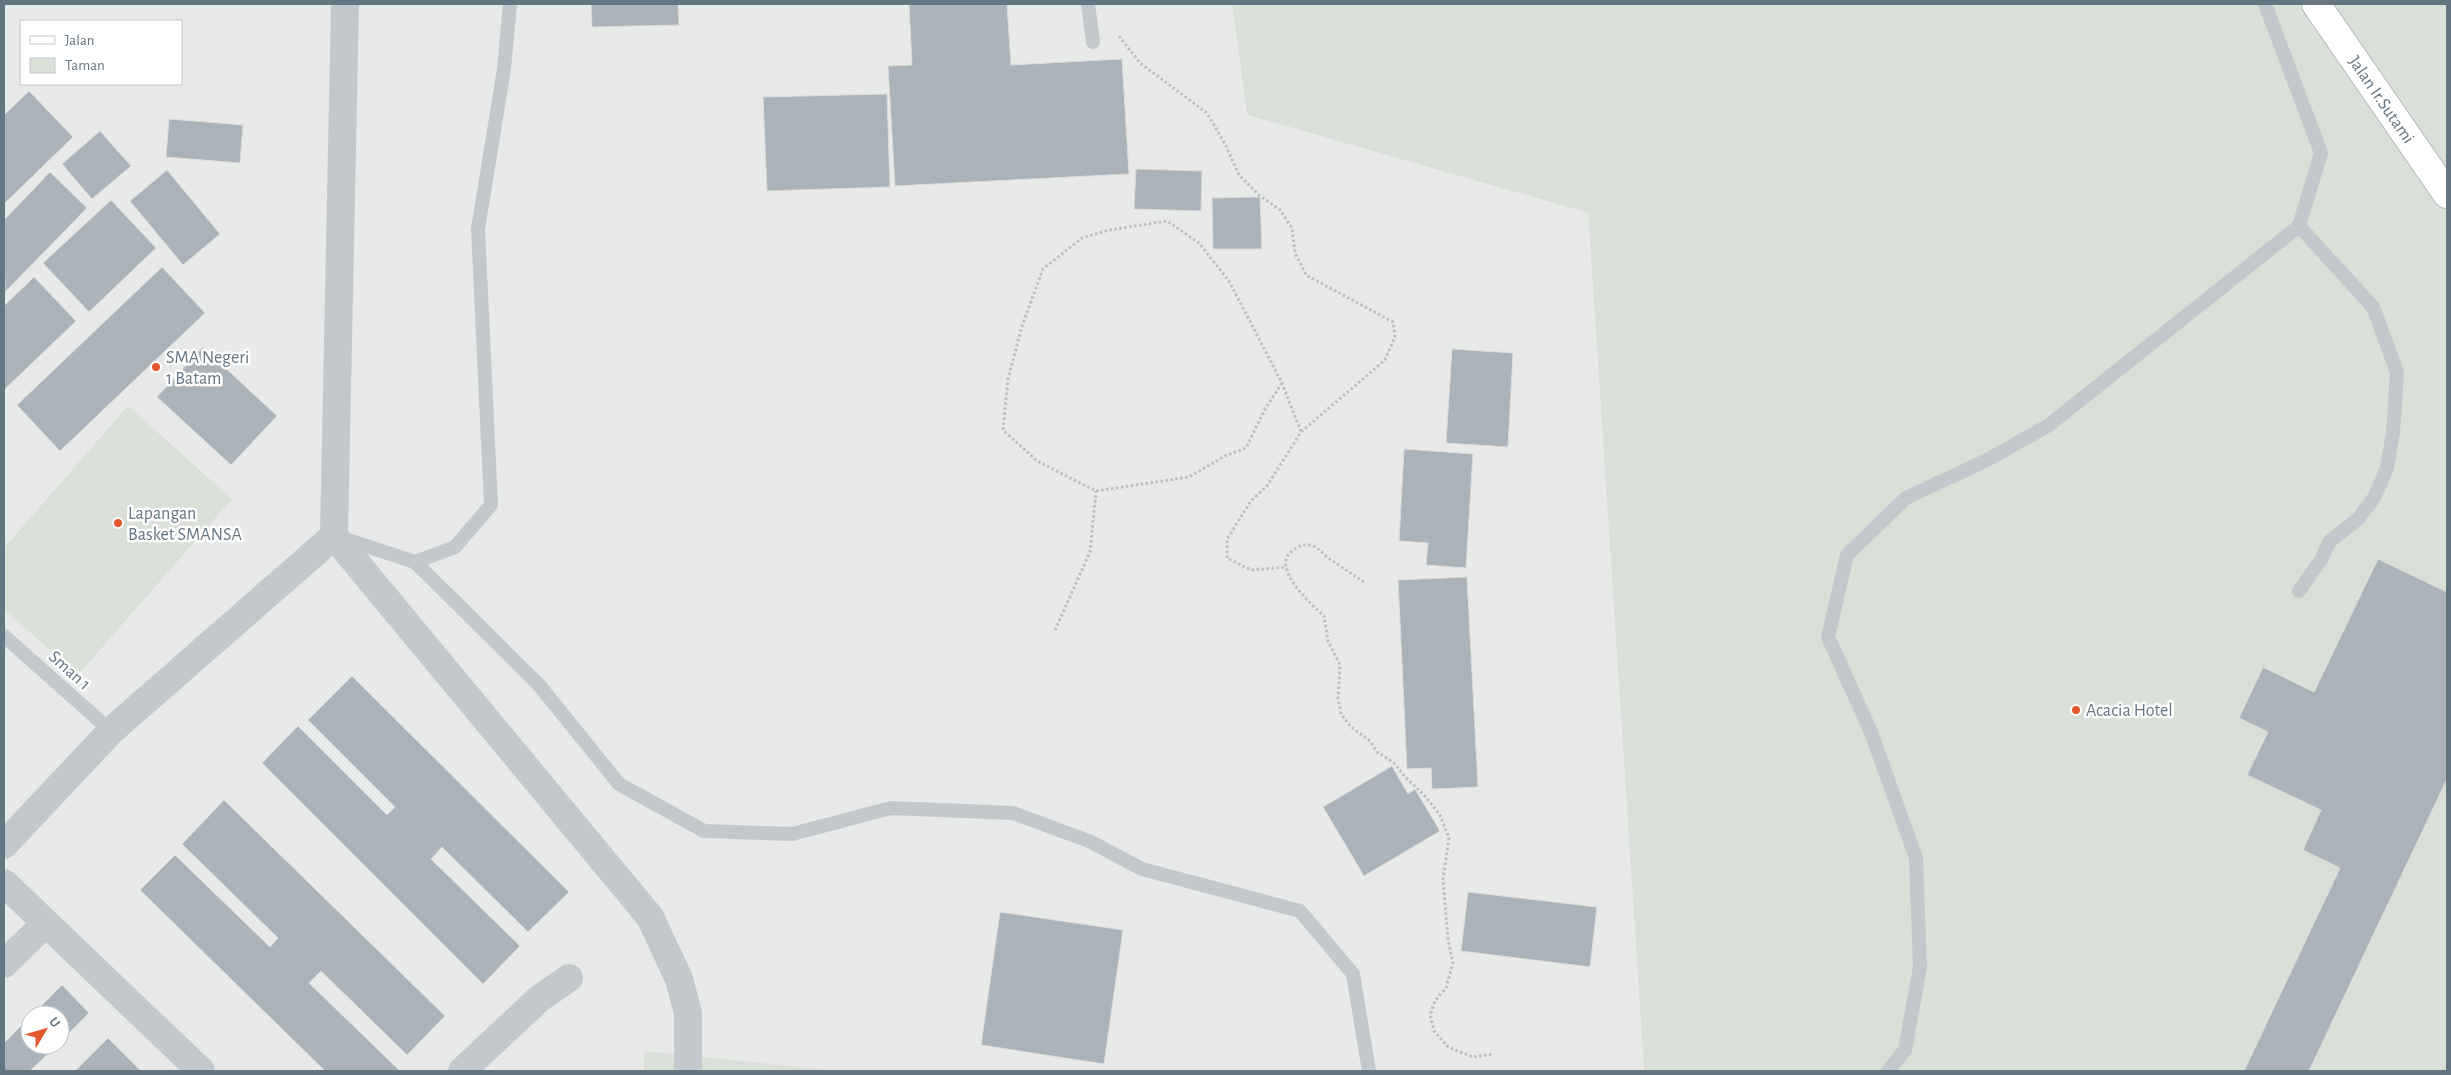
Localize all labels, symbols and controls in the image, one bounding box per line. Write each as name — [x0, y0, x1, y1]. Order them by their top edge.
legend — [20, 20, 182, 85]
text: Jalan — [65, 33, 95, 48]
street label: Jalan Ir.Sutami — [2345, 53, 2417, 147]
text: Taman — [65, 58, 105, 73]
place label: SMA Negeri 1 Batam — [166, 349, 249, 388]
marker: SMA Negeri 1 Batam — [150, 361, 162, 373]
place label: Lapangan Basket SMANSA — [128, 505, 242, 544]
marker: Lapangan Basket SMANSA — [112, 517, 124, 529]
street label: Sman 1 — [45, 648, 94, 694]
place label: Acacia Hotel — [2086, 702, 2173, 720]
marker: Acacia Hotel — [2070, 704, 2082, 716]
north arrow — [20, 1005, 70, 1055]
text: U — [46, 1015, 63, 1030]

